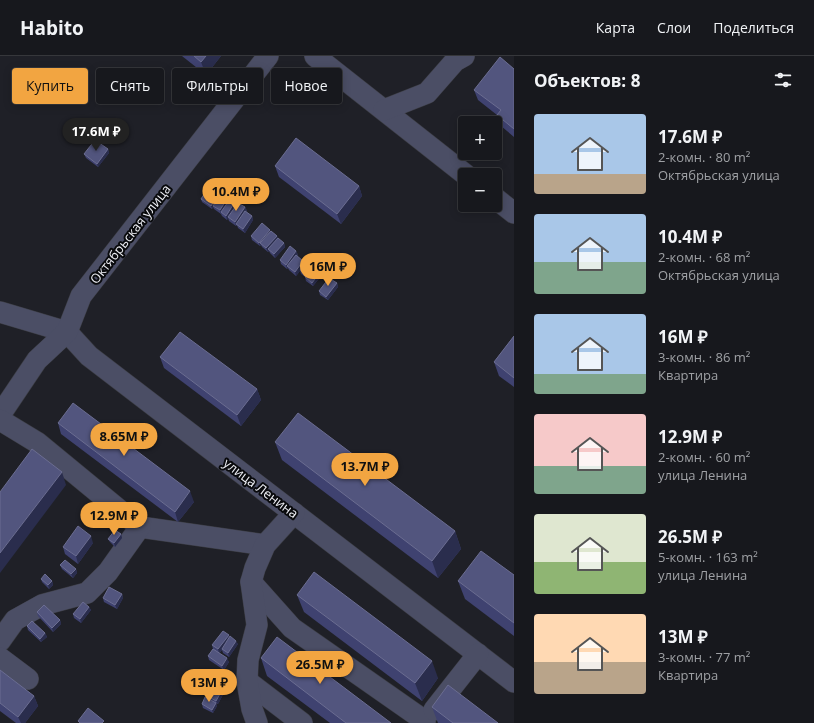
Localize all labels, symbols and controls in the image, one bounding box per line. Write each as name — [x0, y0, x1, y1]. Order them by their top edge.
text: Habito — [20, 15, 84, 41]
text: Карта — [596, 18, 635, 37]
text: Слои — [657, 18, 691, 37]
text: Поделиться — [713, 18, 794, 37]
chip: Купить — [12, 68, 88, 104]
chip: Снять — [96, 68, 164, 104]
chip: Фильтры — [172, 68, 263, 104]
chip: Новое — [271, 68, 342, 104]
text: Объектов: 8 — [534, 69, 640, 92]
icon: filters — [772, 69, 794, 91]
map controls — [458, 116, 502, 212]
button: + — [458, 116, 502, 160]
pin: 17.6M ₽ — [59, 118, 133, 152]
text: 17.6M ₽ — [71, 122, 121, 140]
text: 17.6M ₽ — [658, 125, 722, 148]
icon: home — [566, 130, 614, 178]
text: 2-комн. · 80 m² — [658, 148, 750, 166]
text: Октябрьская улица — [658, 166, 780, 184]
button: − — [458, 168, 502, 212]
pin: 10.4M ₽ — [199, 178, 273, 212]
street label: Октябрьская улица — [85, 180, 175, 288]
text: 10.4M ₽ — [211, 182, 261, 200]
text: 10.4M ₽ — [658, 225, 722, 248]
icon: home — [566, 230, 614, 278]
text: 2-комн. · 68 m² — [658, 248, 750, 266]
pin: 16M ₽ — [300, 253, 356, 287]
text: 16M ₽ — [309, 257, 347, 275]
text: Октябрьская улица — [658, 266, 780, 284]
text: 16M ₽ — [658, 325, 708, 348]
icon: home — [566, 330, 614, 378]
text: 3-комн. · 86 m² — [658, 348, 750, 366]
text: Квартира — [658, 366, 718, 384]
pin: 8.65M ₽ — [87, 423, 161, 457]
text: 12.9M ₽ — [658, 425, 722, 448]
text: 8.65M ₽ — [99, 427, 149, 445]
icon: home — [566, 430, 614, 478]
text: 2-комн. · 60 m² — [658, 448, 750, 466]
pin: 13.7M ₽ — [328, 453, 402, 487]
street label: улица Ленина — [220, 454, 302, 522]
text: 13.7M ₽ — [340, 457, 390, 475]
text: улица Ленина — [658, 466, 747, 484]
pin: 12.9M ₽ — [77, 502, 151, 536]
text: 12.9M ₽ — [89, 506, 139, 524]
text: 26.5M ₽ — [658, 525, 722, 548]
icon: home — [566, 530, 614, 578]
text: 5-комн. · 163 m² — [658, 548, 758, 566]
text: улица Ленина — [658, 566, 747, 584]
text: 13M ₽ — [658, 625, 708, 648]
icon: home — [566, 630, 614, 678]
text: 3-комн. · 77 m² — [658, 648, 750, 666]
pin: 26.5M ₽ — [283, 651, 357, 685]
text: 26.5M ₽ — [295, 655, 345, 673]
text: Квартира — [658, 666, 718, 684]
pin: 13M ₽ — [181, 669, 237, 703]
text: 13M ₽ — [190, 673, 228, 691]

